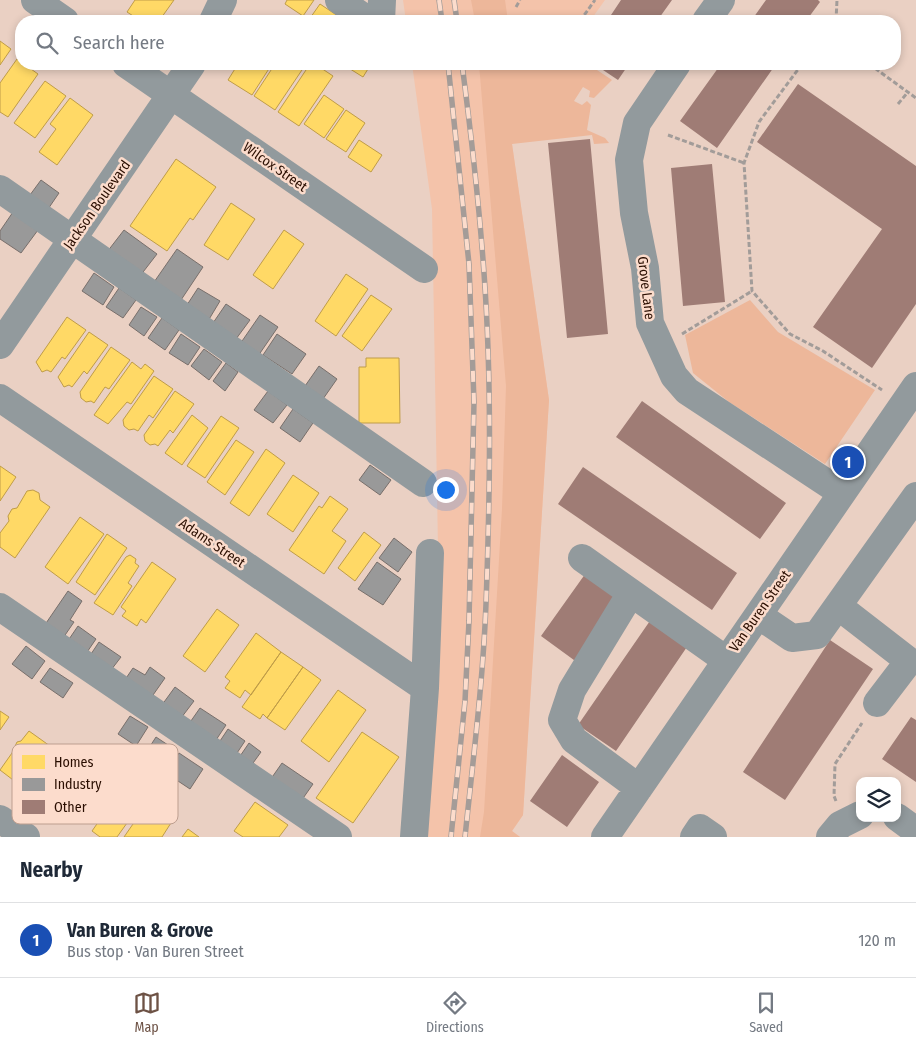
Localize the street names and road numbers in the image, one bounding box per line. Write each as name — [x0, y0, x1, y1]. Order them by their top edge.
street label: Wilcox Street — [240, 139, 311, 196]
street label: Jackson Boulevard — [60, 157, 134, 253]
street label: Grove Lane — [634, 255, 658, 321]
street label: Adams Street — [176, 515, 249, 572]
street label: Van Buren Street — [726, 567, 795, 655]

